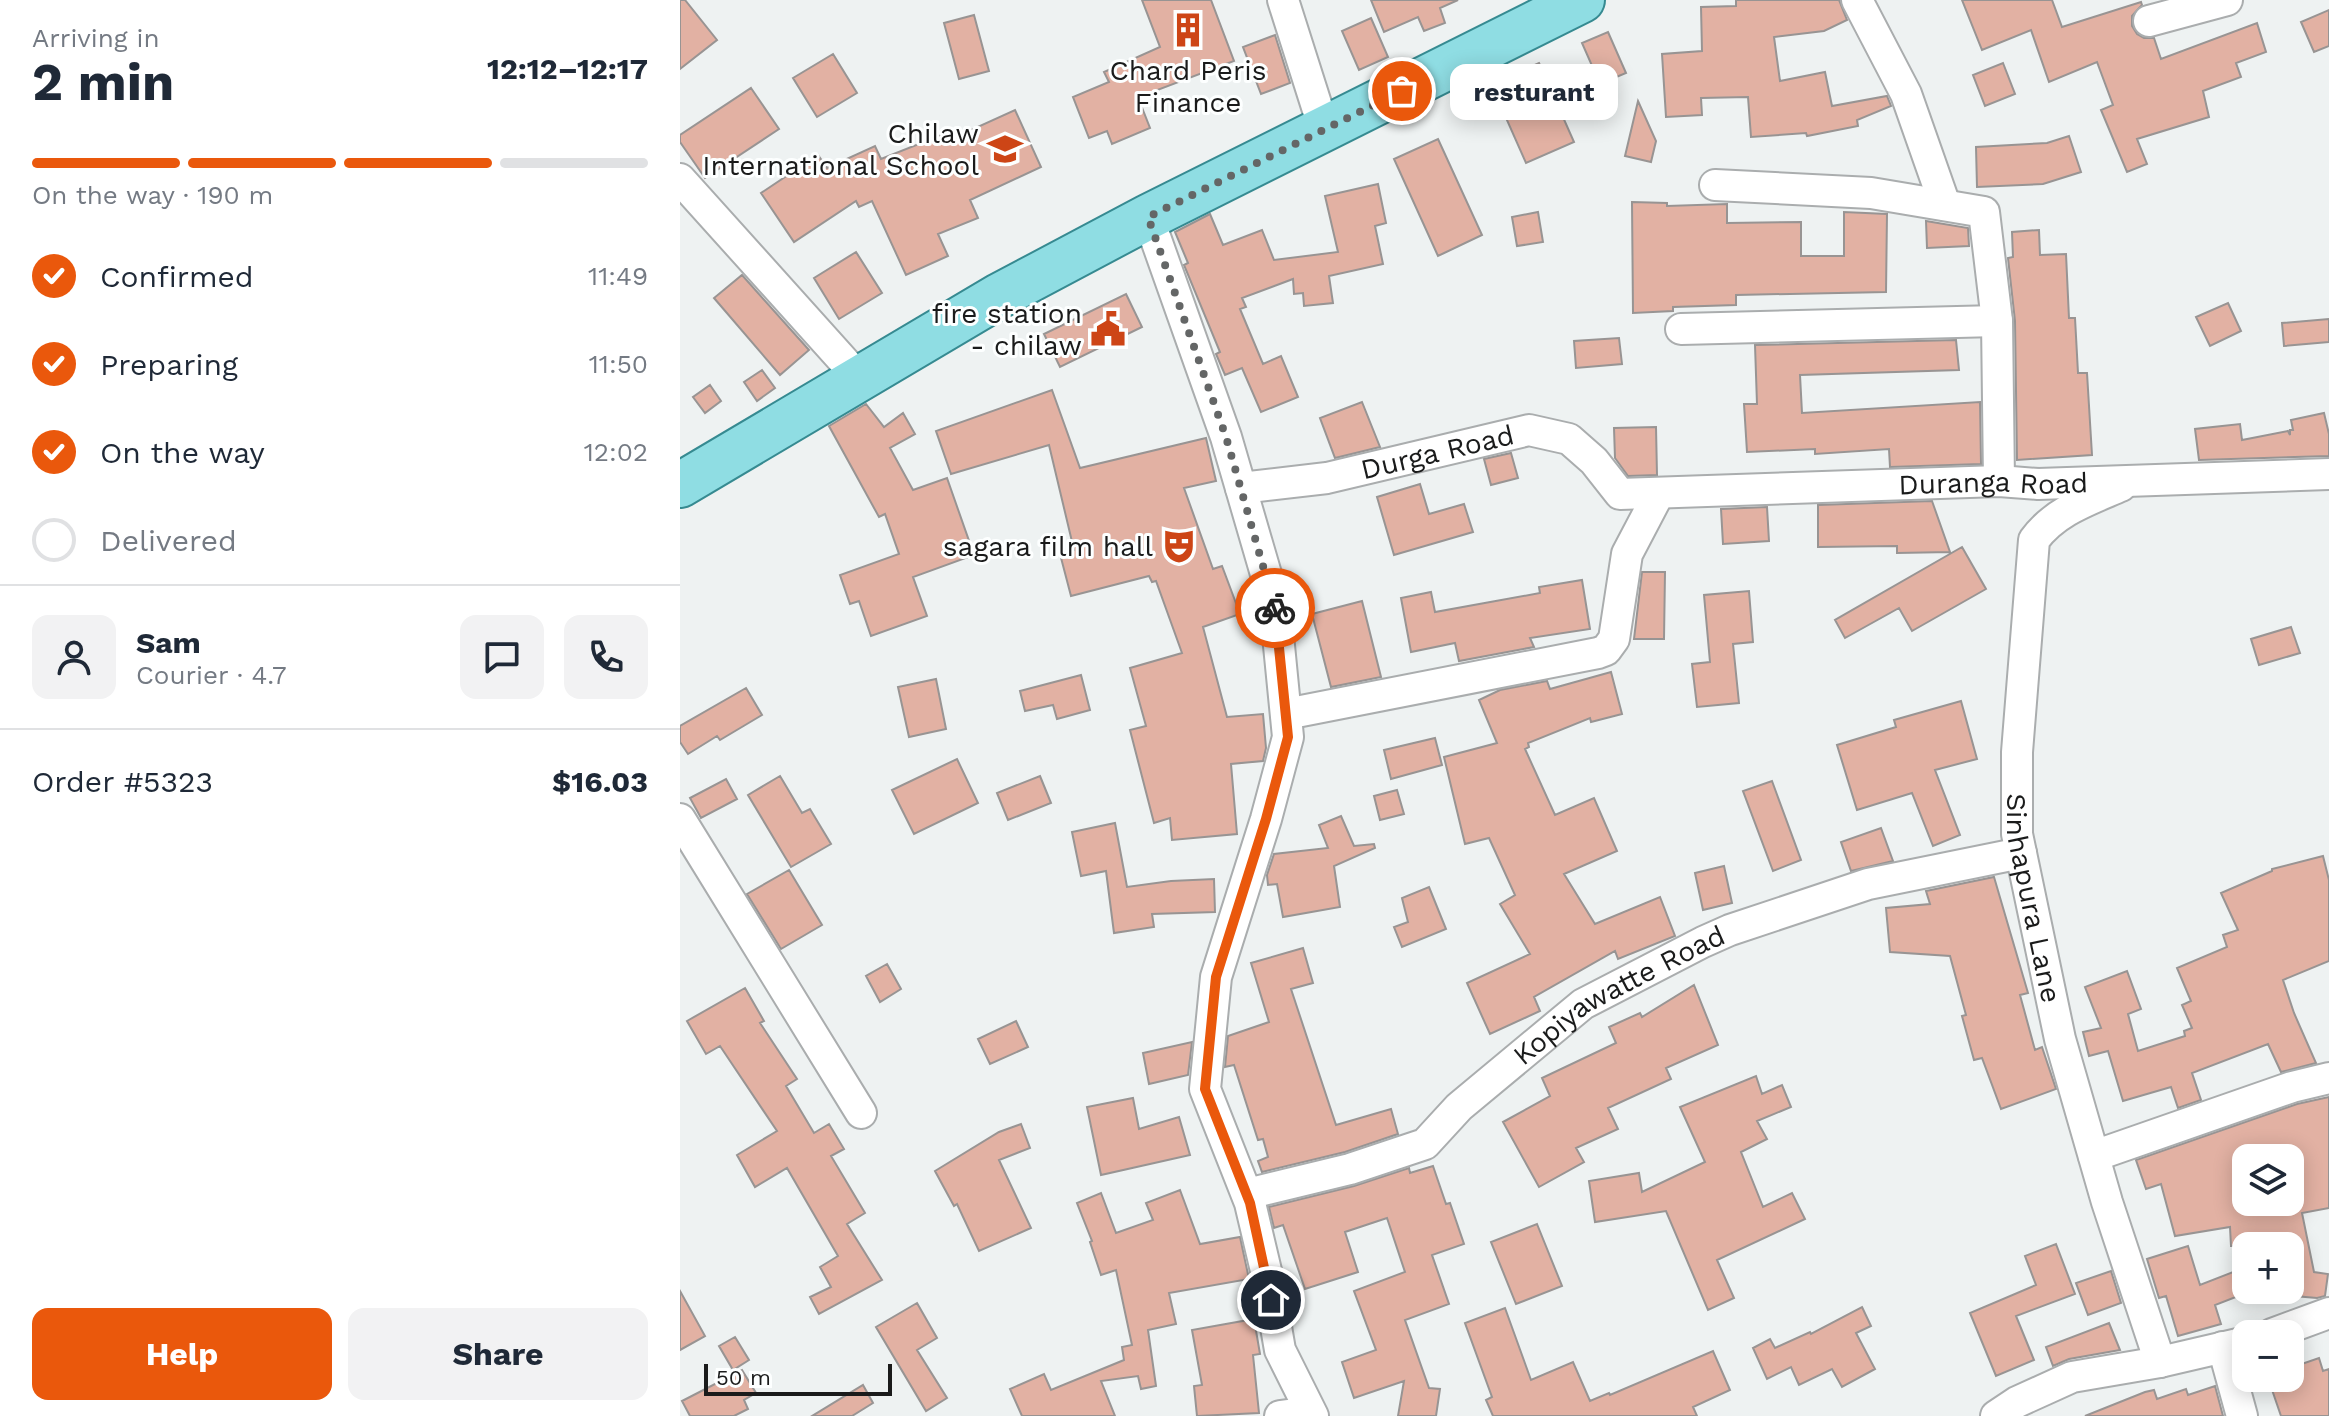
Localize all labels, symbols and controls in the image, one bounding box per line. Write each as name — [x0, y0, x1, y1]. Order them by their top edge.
building icon: Chard Peris Finance — [1169, 11, 1207, 49]
text: Arriving in — [32, 23, 160, 53]
text: 12:12–12:17 — [487, 51, 648, 86]
text: 2 min — [32, 52, 174, 113]
place label: Chard Peris Finance — [1109, 54, 1267, 119]
pin — [1368, 57, 1436, 125]
callout: resturant — [1450, 63, 1618, 119]
icon: bag — [1380, 69, 1424, 113]
text: resturant — [1474, 77, 1594, 107]
place label: Chilaw International School — [702, 117, 979, 182]
school or university icon: Chilaw International School — [986, 130, 1024, 168]
text: On the way · 190 m — [32, 180, 273, 210]
icon: check — [32, 254, 76, 298]
text: Confirmed — [100, 259, 254, 294]
text: 11:49 — [588, 261, 648, 291]
place label: fire station - chilaw — [932, 297, 1082, 362]
public building icon: fire station - chilaw — [1089, 310, 1127, 348]
icon: check — [32, 342, 76, 386]
text: Preparing — [100, 347, 238, 382]
text: 11:50 — [589, 349, 648, 379]
street label: Durga Road — [1358, 418, 1517, 486]
icon: check — [32, 430, 76, 474]
text: On the way — [100, 435, 265, 470]
text: 12:02 — [584, 437, 648, 467]
street label: Duranga Road — [1898, 465, 2089, 501]
text: Delivered — [100, 523, 237, 558]
theatre icon: sagara film hall — [1160, 527, 1198, 565]
place label: sagara film hall — [943, 530, 1153, 563]
courier — [1235, 568, 1315, 648]
icon: bike — [1253, 586, 1297, 630]
button: person — [32, 615, 116, 699]
button: chat — [460, 615, 544, 699]
button: phone — [564, 615, 648, 699]
text: Sam — [136, 625, 201, 660]
text: Courier · 4.7 — [136, 660, 286, 690]
text: Order #5323 — [32, 764, 213, 799]
text: $16.03 — [552, 764, 648, 799]
street label: Sinhapura Lane — [2000, 793, 2068, 1006]
street label: Kopiyawatte Road — [1507, 918, 1730, 1072]
map controls — [2232, 1144, 2304, 1392]
button: layers — [2232, 1144, 2304, 1216]
button: + — [2232, 1232, 2304, 1304]
pin — [1237, 1266, 1305, 1334]
icon: home — [1249, 1278, 1293, 1322]
button: Help — [32, 1308, 332, 1400]
button: Share — [348, 1308, 648, 1400]
button: − — [2232, 1320, 2304, 1392]
scale bar — [704, 1360, 892, 1396]
text: 50 m — [716, 1365, 771, 1390]

